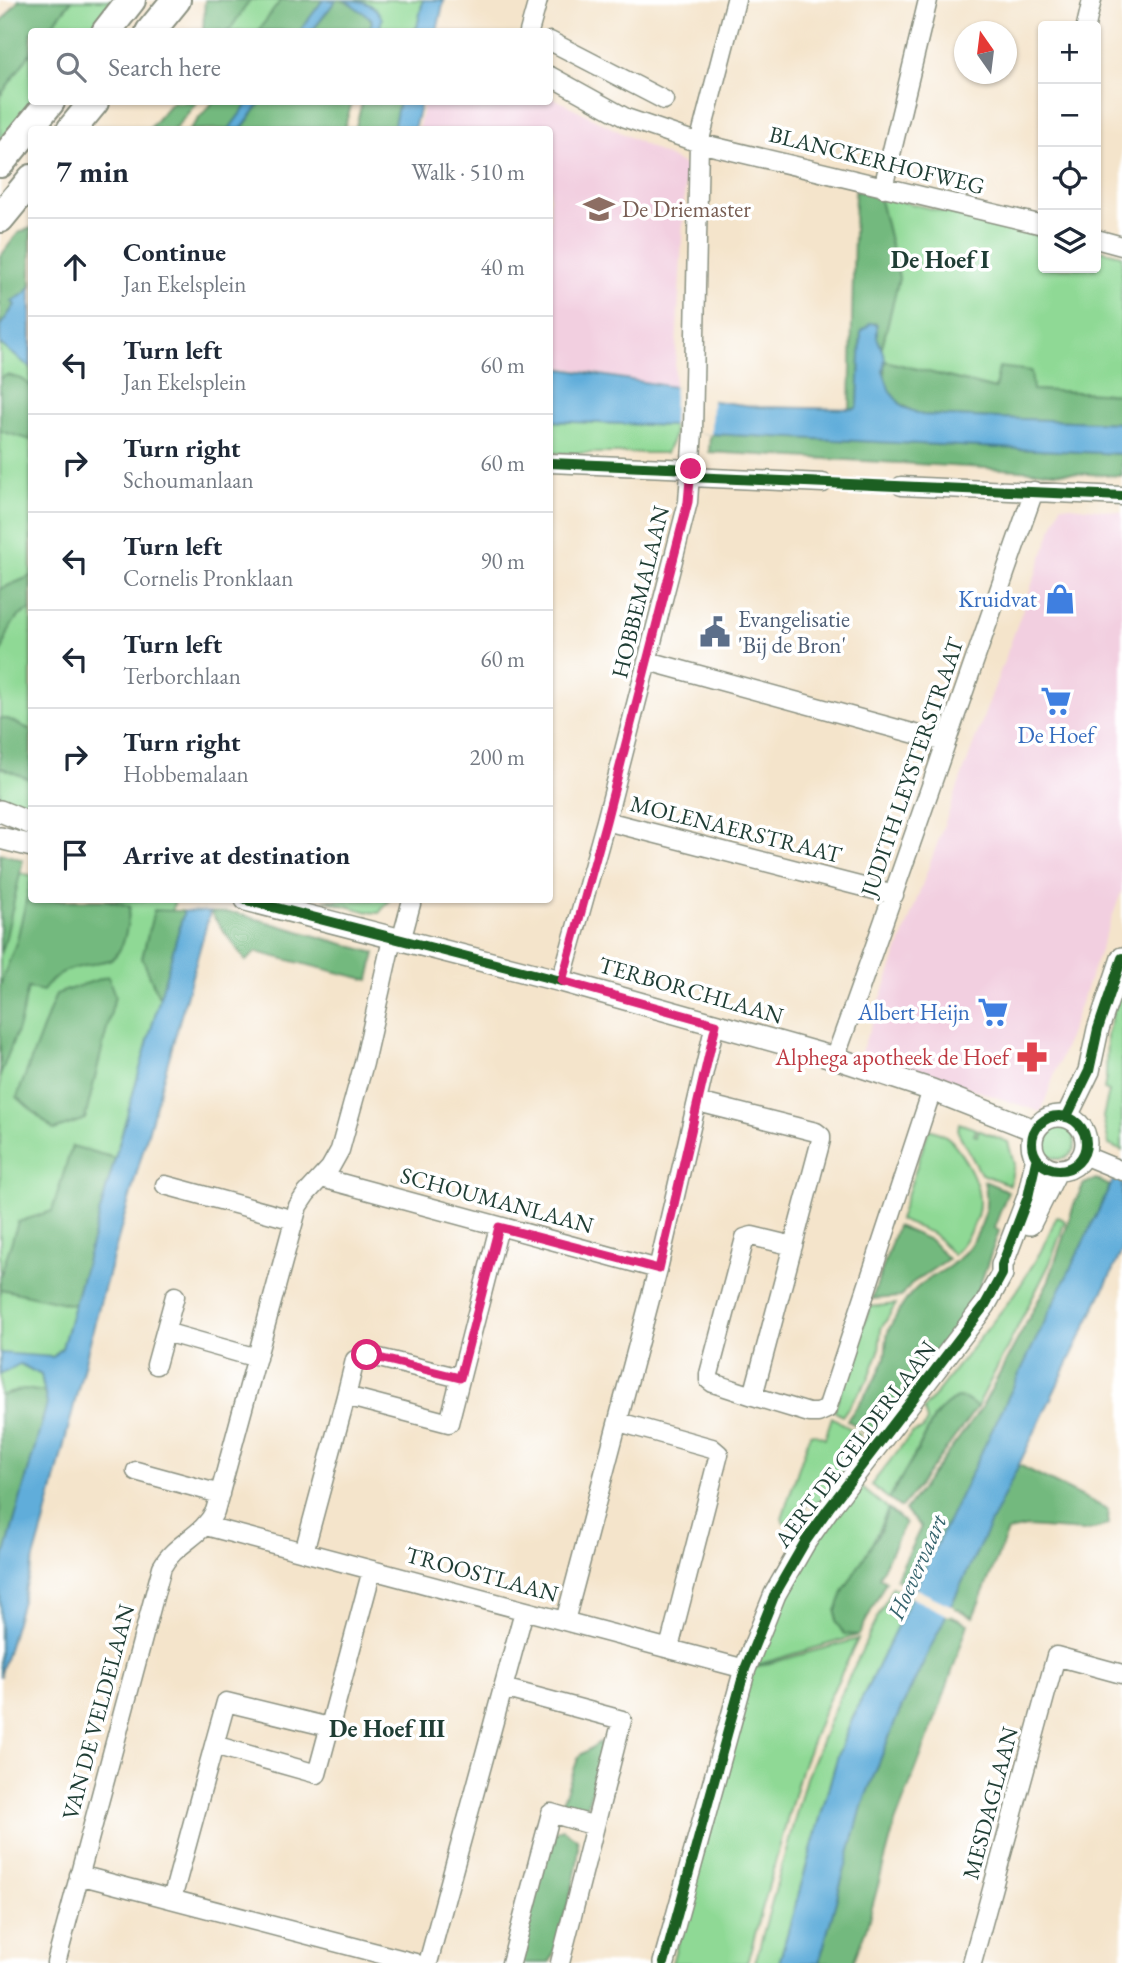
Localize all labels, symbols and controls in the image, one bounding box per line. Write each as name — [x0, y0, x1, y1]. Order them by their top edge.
north arrow — [954, 21, 1017, 84]
map controls — [1038, 21, 1101, 273]
button: + — [1038, 21, 1101, 84]
search box — [28, 28, 553, 105]
icon: search — [52, 48, 90, 86]
text: Search here — [108, 50, 221, 84]
button: − — [1038, 84, 1101, 147]
street label: BLANCKERHOFWEG — [766, 119, 988, 201]
button: locate — [1038, 147, 1101, 210]
text: 7 min — [56, 152, 129, 191]
text: Walk · 510 m — [411, 157, 525, 187]
school or university icon: De Driemaster — [582, 192, 616, 226]
place label: De Driemaster — [622, 194, 751, 224]
button: layers — [1038, 210, 1101, 273]
text: Continue — [123, 235, 226, 269]
district label: De Hoef I — [891, 244, 989, 275]
icon: ahead — [56, 248, 94, 286]
text: 40 m — [480, 252, 525, 282]
text: Jan Ekelsplein — [123, 269, 246, 299]
text: Turn left — [123, 333, 222, 367]
icon: left — [56, 346, 94, 384]
text: 60 m — [480, 350, 525, 380]
text: Jan Ekelsplein — [123, 367, 246, 397]
text: Turn right — [123, 431, 241, 465]
icon: right — [56, 444, 94, 482]
text: 60 m — [480, 448, 525, 478]
route end — [675, 453, 706, 484]
text: Schoumanlaan — [123, 465, 254, 495]
street label: HOBBEMALAAN — [604, 503, 676, 681]
text: Turn left — [123, 529, 222, 563]
icon: left — [56, 542, 94, 580]
text: 90 m — [480, 546, 525, 576]
text: Cornelis Pronklaan — [123, 563, 293, 593]
shop icon: Kruidvat — [1043, 582, 1077, 616]
place label: Kruidvat — [958, 584, 1038, 614]
place label: Evangelisatie 'Bij de Bron' — [738, 604, 850, 660]
public building icon: Evangelisatie 'Bij de Bron' — [698, 615, 732, 649]
text: Turn left — [123, 627, 222, 661]
street label: JUDITH LEYSTERSTRAAT — [853, 633, 971, 902]
icon: left — [56, 640, 94, 678]
text: 60 m — [480, 644, 525, 674]
text: Terborchlaan — [123, 661, 241, 691]
supermarket icon: De Hoef — [1039, 684, 1073, 718]
place label: De Hoef — [1017, 720, 1097, 750]
text: Turn right — [123, 725, 241, 759]
icon: right — [56, 738, 94, 776]
text: 200 m — [469, 742, 525, 772]
text: Hobbemalaan — [123, 759, 249, 789]
street label: MOLENAERSTRAAT — [627, 788, 845, 870]
icon: arrive — [56, 836, 94, 874]
text: Arrive at destination — [123, 838, 350, 872]
street label: TERBORCHLAAN — [595, 949, 787, 1031]
supermarket icon: Albert Heijn — [976, 995, 1010, 1029]
place label: Albert Heijn — [857, 997, 970, 1027]
pharmacy icon: Alphega apotheek de Hoef — [1015, 1040, 1049, 1074]
place label: Alphega apotheek de Hoef — [774, 1042, 1012, 1072]
street label: SCHOUMANLAAN — [397, 1160, 597, 1240]
street label: AERT DE GELDERLAAN — [767, 1335, 943, 1554]
route start — [351, 1339, 382, 1370]
water label: Hoevervaart — [879, 1509, 954, 1625]
street label: TROOSTLAAN — [403, 1539, 561, 1609]
street label: VAN DE VELDELAAN — [55, 1601, 141, 1823]
district label: De Hoef III — [329, 1713, 445, 1744]
street label: MESDAGLAAN — [955, 1724, 1025, 1882]

